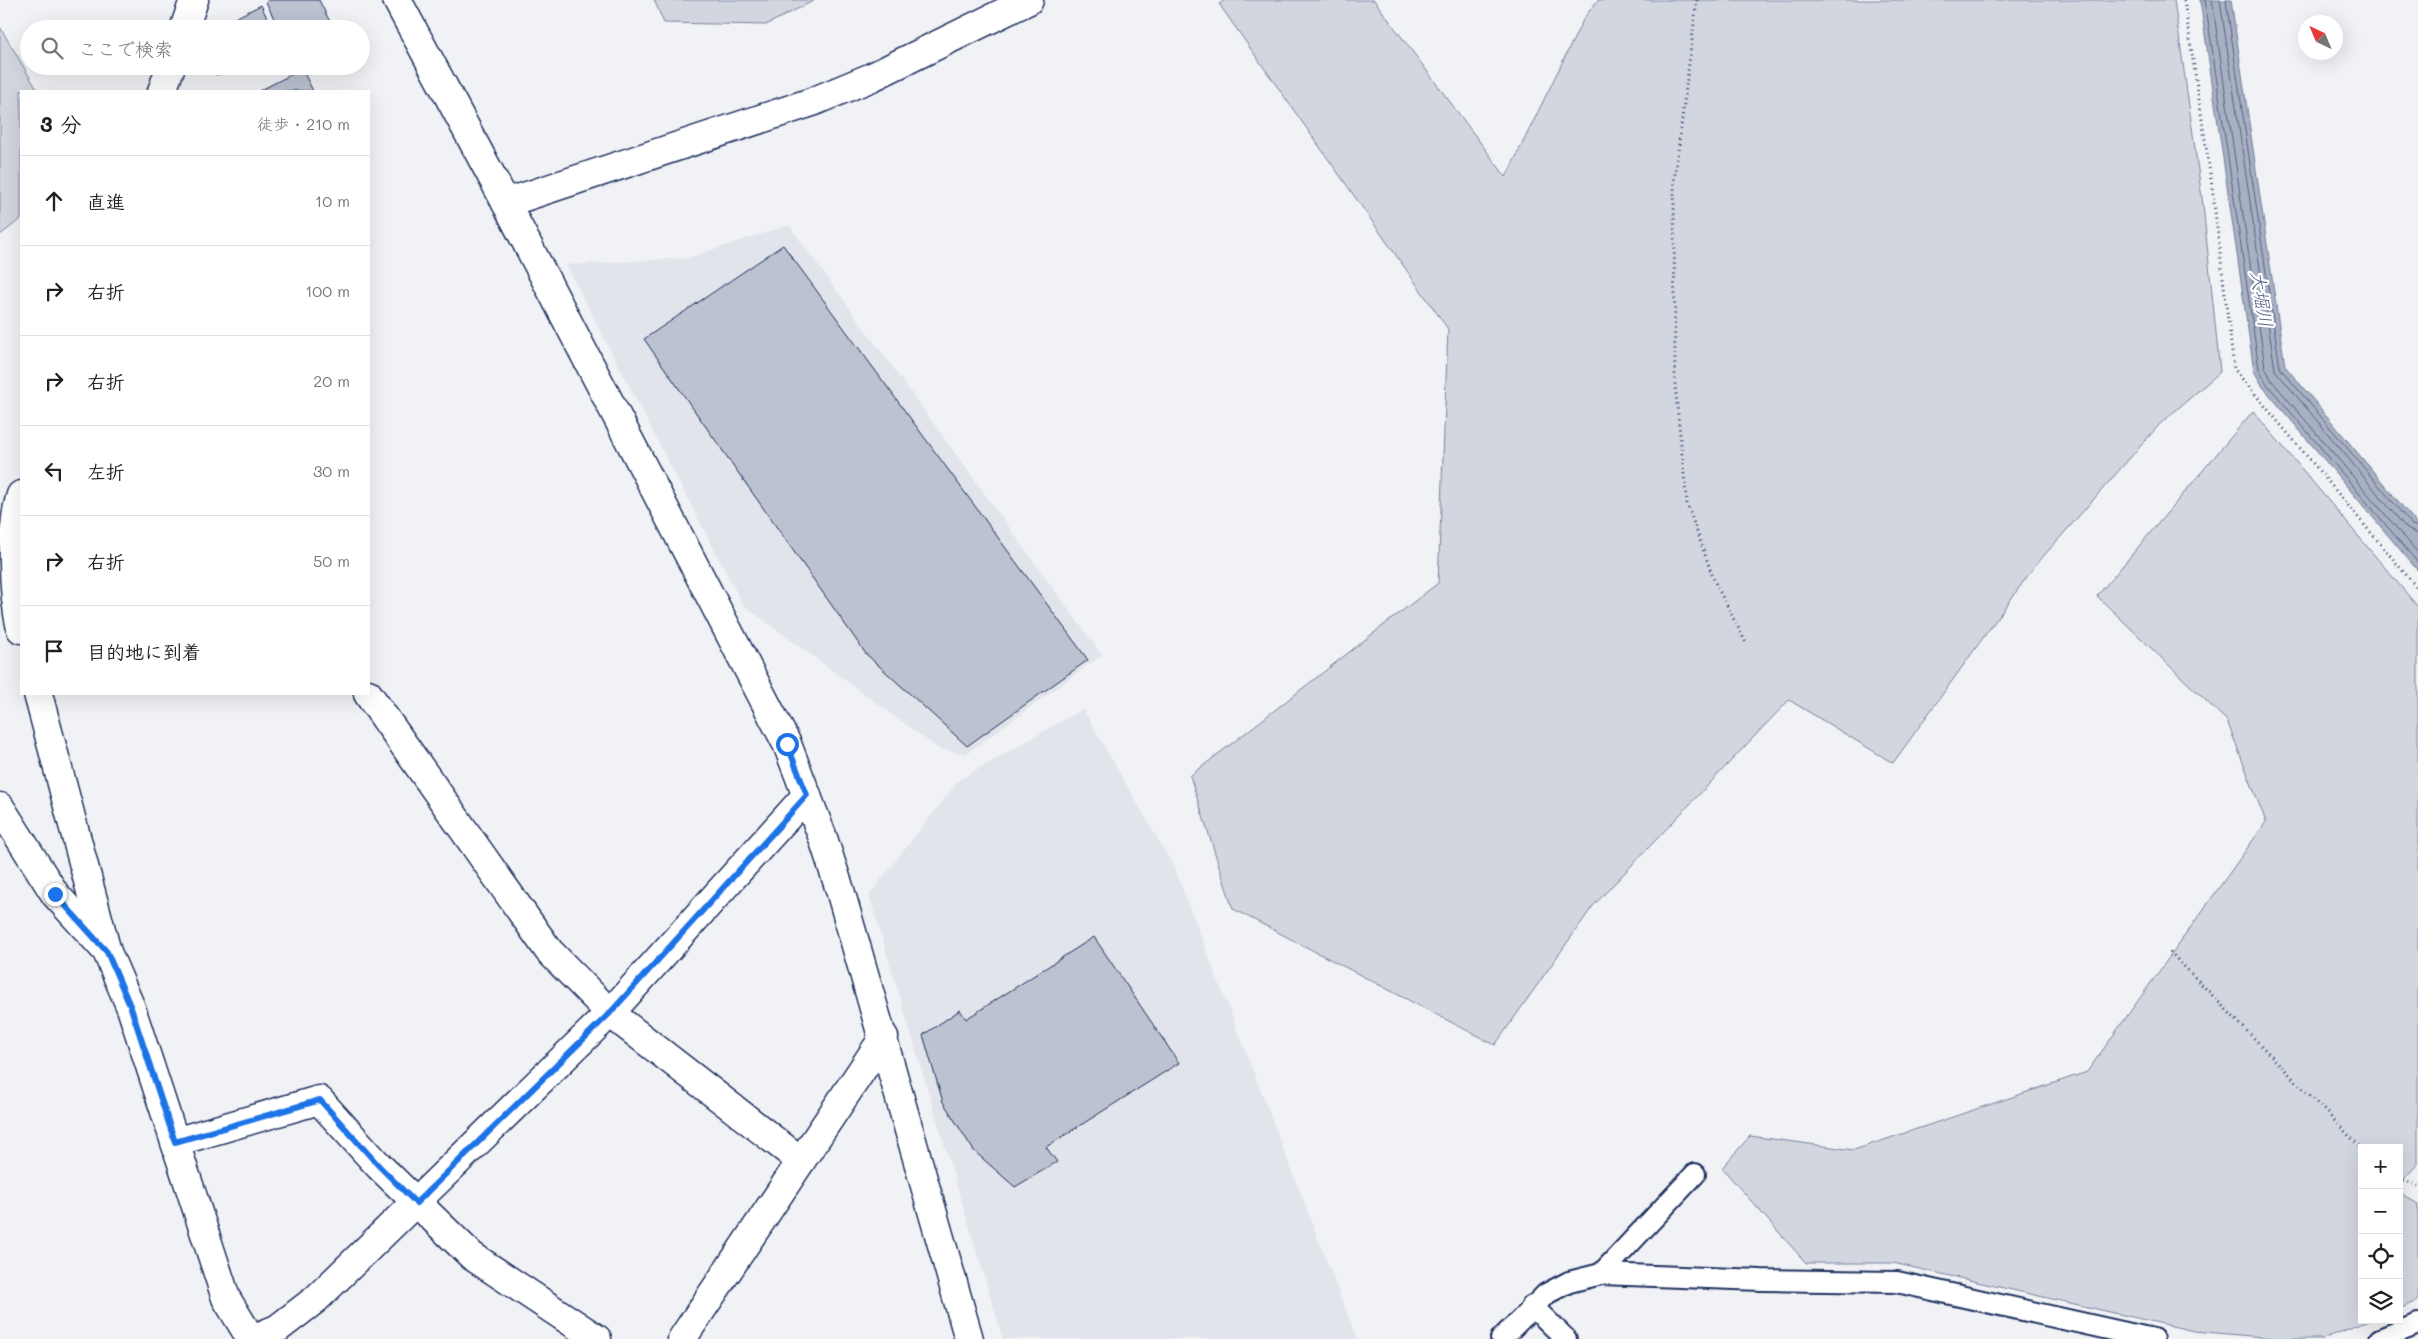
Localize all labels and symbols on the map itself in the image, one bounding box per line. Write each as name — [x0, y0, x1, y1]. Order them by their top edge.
north arrow — [2298, 15, 2343, 60]
water label: 大堀川 — [2246, 269, 2279, 329]
route start — [776, 733, 799, 756]
route end — [44, 883, 67, 906]

